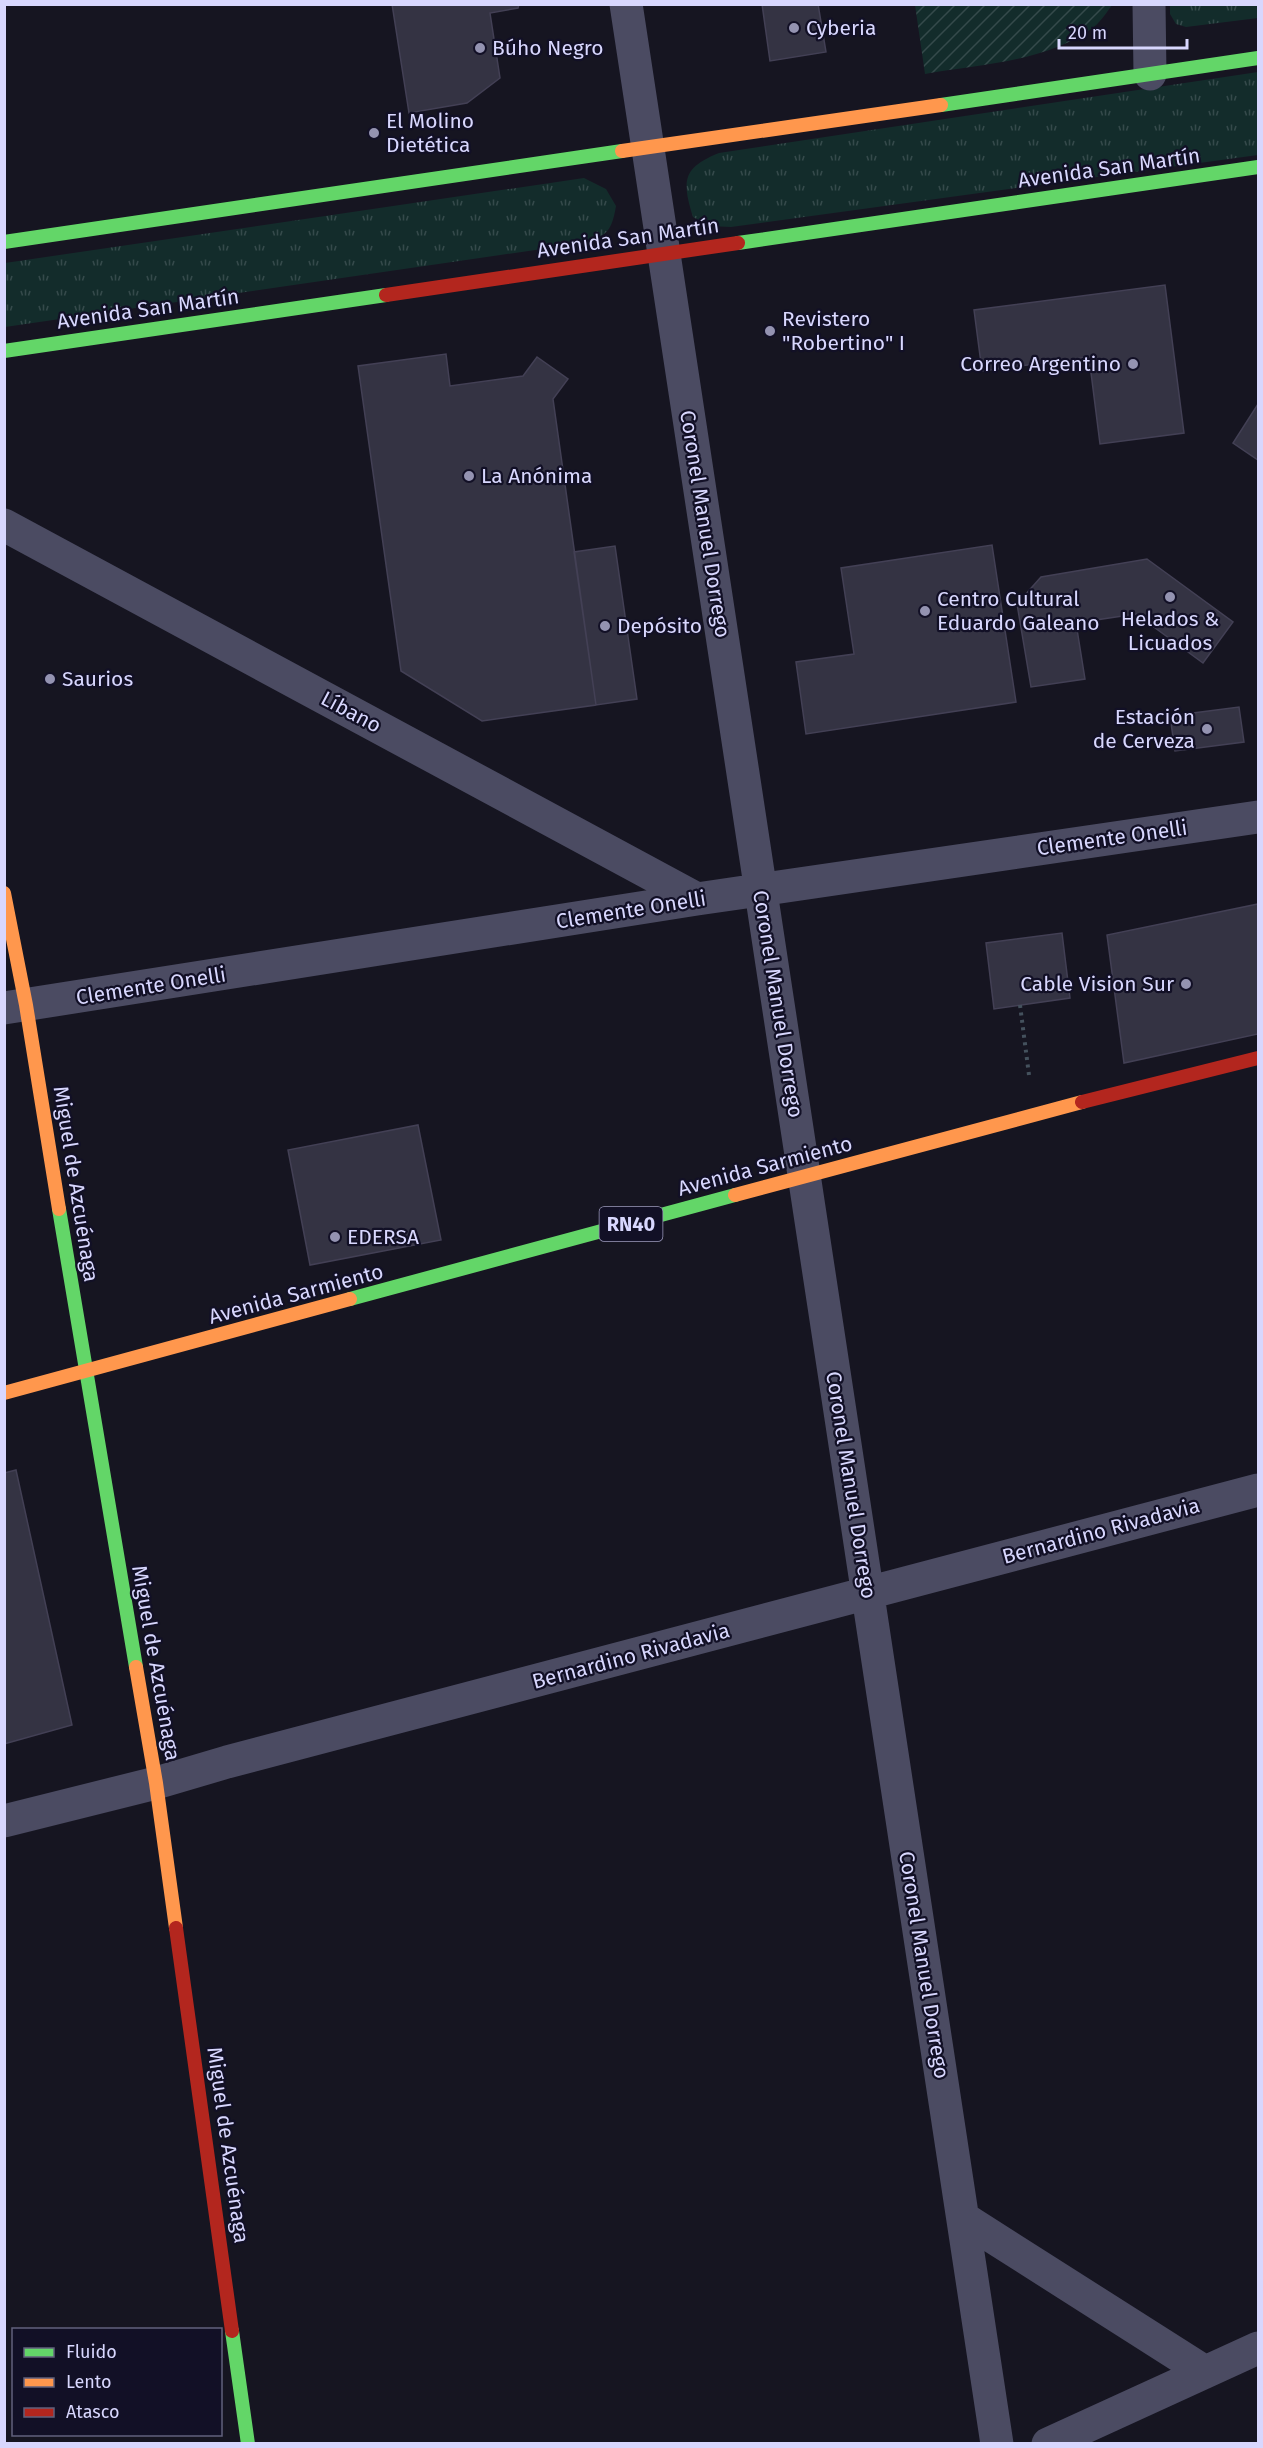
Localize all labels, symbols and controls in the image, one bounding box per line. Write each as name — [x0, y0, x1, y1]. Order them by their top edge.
scale bar — [1059, 12, 1186, 50]
place label: Cyberia — [806, 15, 876, 41]
marker: Cyberia — [787, 21, 801, 35]
text: 20 m — [1068, 22, 1107, 44]
place label: Búho Negro — [492, 35, 604, 61]
marker: Búho Negro — [473, 41, 487, 55]
place label: El Molino Dietética — [386, 108, 474, 158]
marker: El Molino Dietética — [367, 126, 381, 140]
street label: Avenida San Martín — [1016, 142, 1202, 194]
street label: Avenida San Martín — [535, 212, 721, 264]
street label: Avenida San Martín — [55, 283, 241, 335]
place label: Revistero "Robertino" I — [782, 306, 905, 356]
marker: Revistero "Robertino" I — [763, 324, 777, 338]
place label: Correo Argentino — [960, 351, 1121, 377]
marker: Correo Argentino — [1126, 357, 1140, 371]
street label: Coronel Manuel Dorrego — [674, 408, 736, 640]
place label: La Anónima — [481, 463, 593, 489]
marker: La Anónima — [462, 469, 476, 483]
place label: Centro Cultural Eduardo Galeano — [937, 586, 1100, 636]
marker: Helados & Licuados — [1163, 590, 1177, 604]
marker: Centro Cultural Eduardo Galeano — [918, 604, 932, 618]
place label: Helados & Licuados — [1121, 606, 1219, 656]
place label: Depósito — [617, 613, 702, 639]
marker: Depósito — [598, 619, 612, 633]
place label: Saurios — [62, 666, 133, 692]
marker: Saurios — [43, 672, 57, 686]
street label: Líbano — [316, 685, 386, 739]
place label: Estación de Cerveza — [1093, 704, 1195, 754]
marker: Estación de Cerveza — [1200, 722, 1214, 736]
street label: Clemente Onelli — [1035, 815, 1189, 861]
street label: Clemente Onelli — [554, 885, 708, 935]
street label: Coronel Manuel Dorrego — [747, 888, 809, 1120]
street label: Clemente Onelli — [74, 961, 228, 1011]
place label: Cable Vision Sur — [1020, 971, 1174, 997]
marker: Cable Vision Sur — [1179, 977, 1193, 991]
street label: Miguel de Azcuénaga — [48, 1084, 104, 1284]
street label: Avenida Sarmiento — [675, 1130, 855, 1202]
road number: RN40 — [600, 1207, 662, 1241]
place label: EDERSA — [347, 1224, 419, 1250]
marker: EDERSA — [328, 1230, 342, 1244]
street label: Avenida Sarmiento — [206, 1258, 386, 1330]
street label: Coronel Manuel Dorrego — [820, 1369, 882, 1601]
street label: Bernardino Rivadavia — [999, 1492, 1203, 1570]
street label: Miguel de Azcuénaga — [126, 1563, 186, 1763]
street label: Bernardino Rivadavia — [529, 1617, 733, 1695]
street label: Coronel Manuel Dorrego — [893, 1849, 955, 2081]
street label: Miguel de Azcuénaga — [201, 2045, 255, 2245]
legend — [12, 2328, 222, 2436]
text: Fluido — [66, 2341, 117, 2363]
text: Lento — [66, 2371, 112, 2393]
text: Atasco — [66, 2401, 119, 2423]

